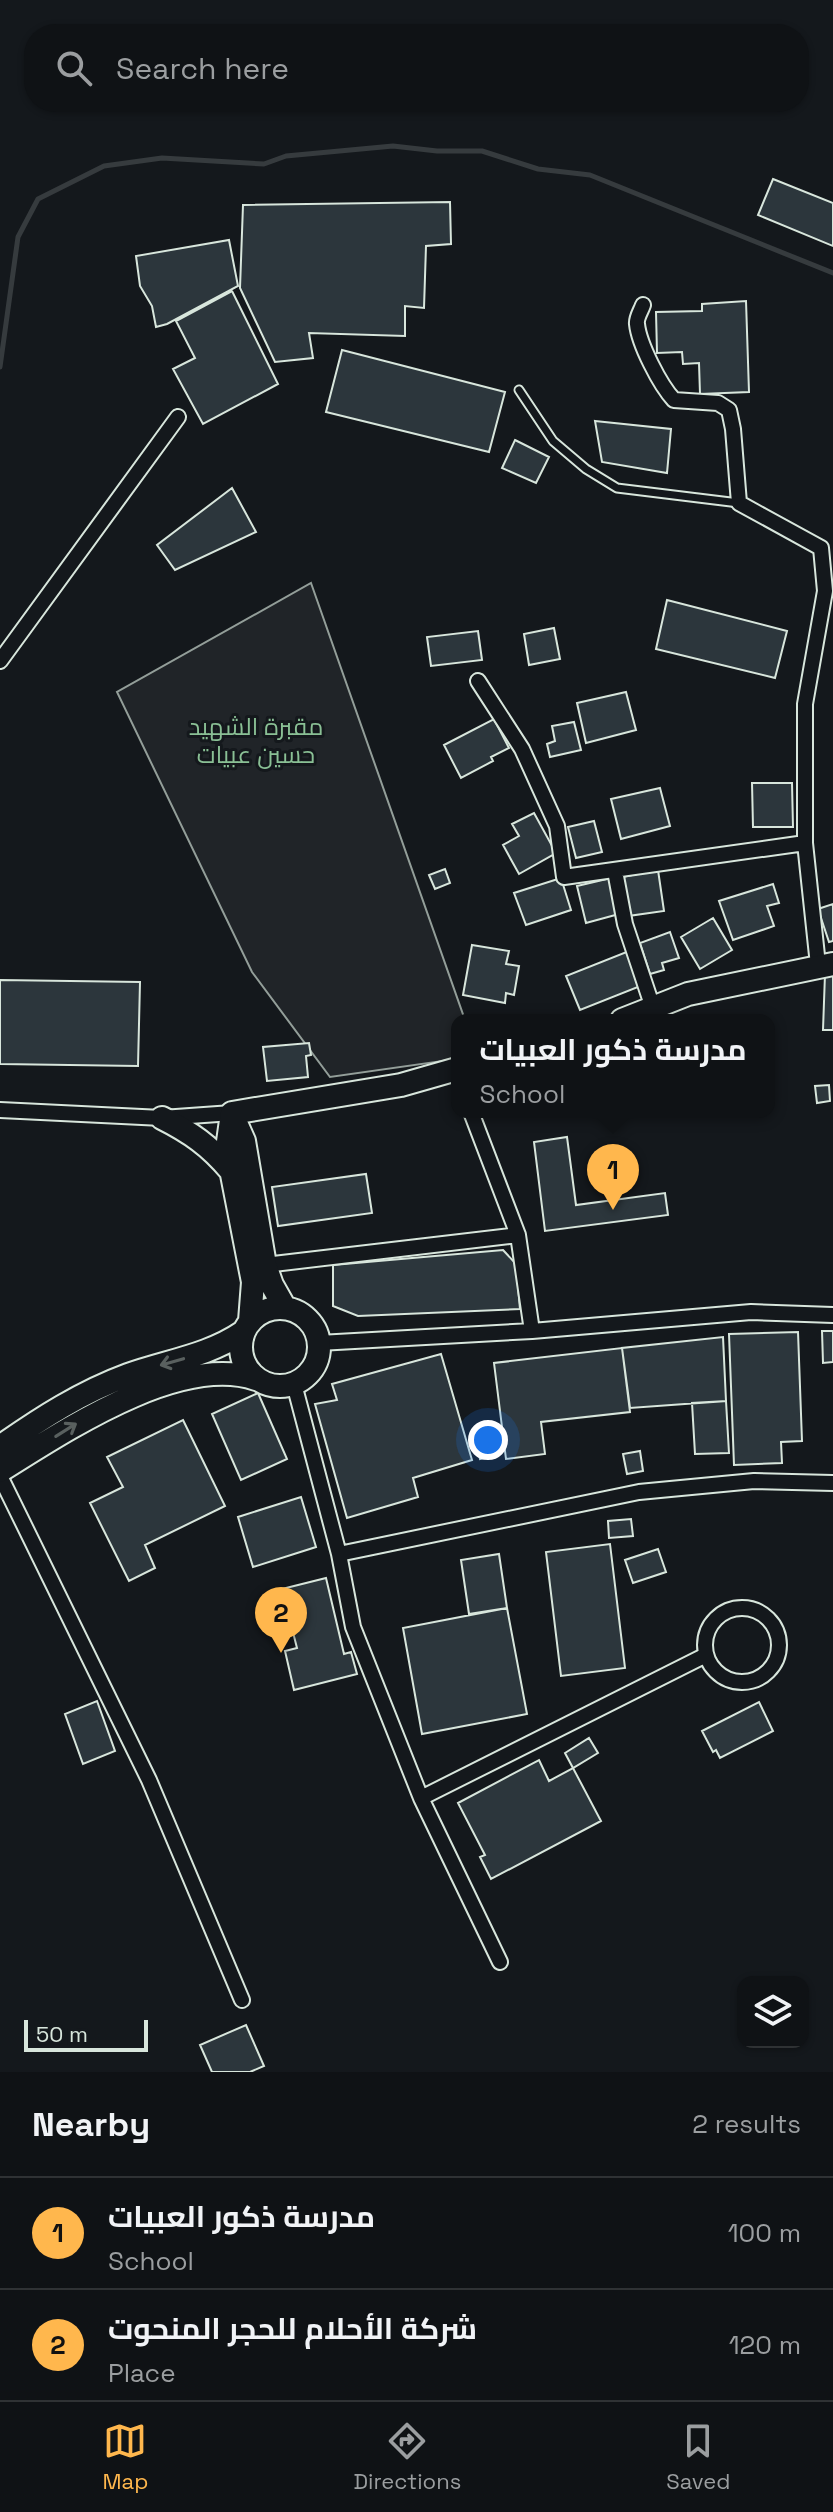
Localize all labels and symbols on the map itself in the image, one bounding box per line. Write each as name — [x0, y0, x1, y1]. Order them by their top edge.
park label: مقبرة الشهيد حسين عبيات — [189, 711, 323, 770]
pin: 1 — [587, 1144, 639, 1210]
one-way arrow — [159, 1355, 185, 1370]
your location — [468, 1420, 508, 1460]
one-way arrow — [54, 1422, 77, 1438]
pin: 2 — [255, 1587, 307, 1653]
scale bar — [24, 2016, 148, 2052]

